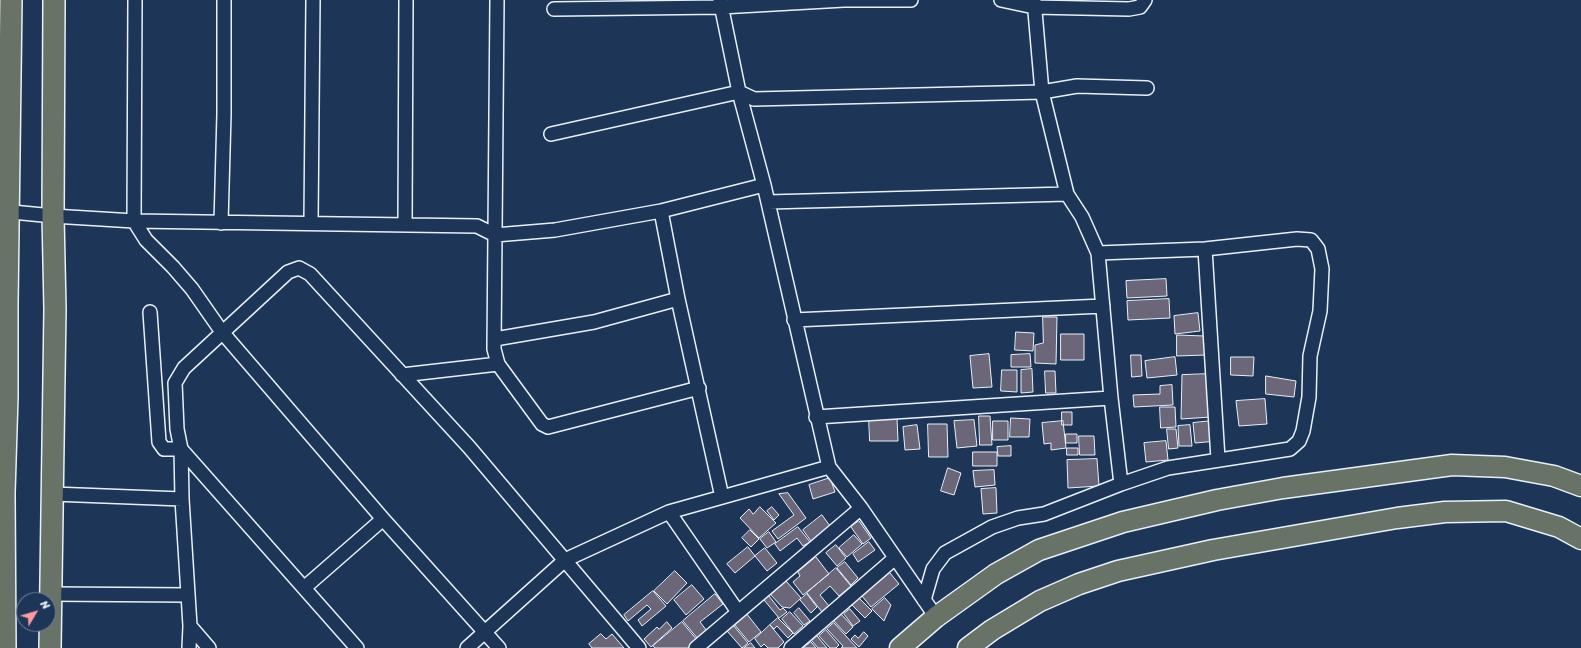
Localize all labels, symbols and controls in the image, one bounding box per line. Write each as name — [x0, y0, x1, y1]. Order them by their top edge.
north arrow — [16, 592, 56, 632]
text: N — [35, 596, 55, 614]

